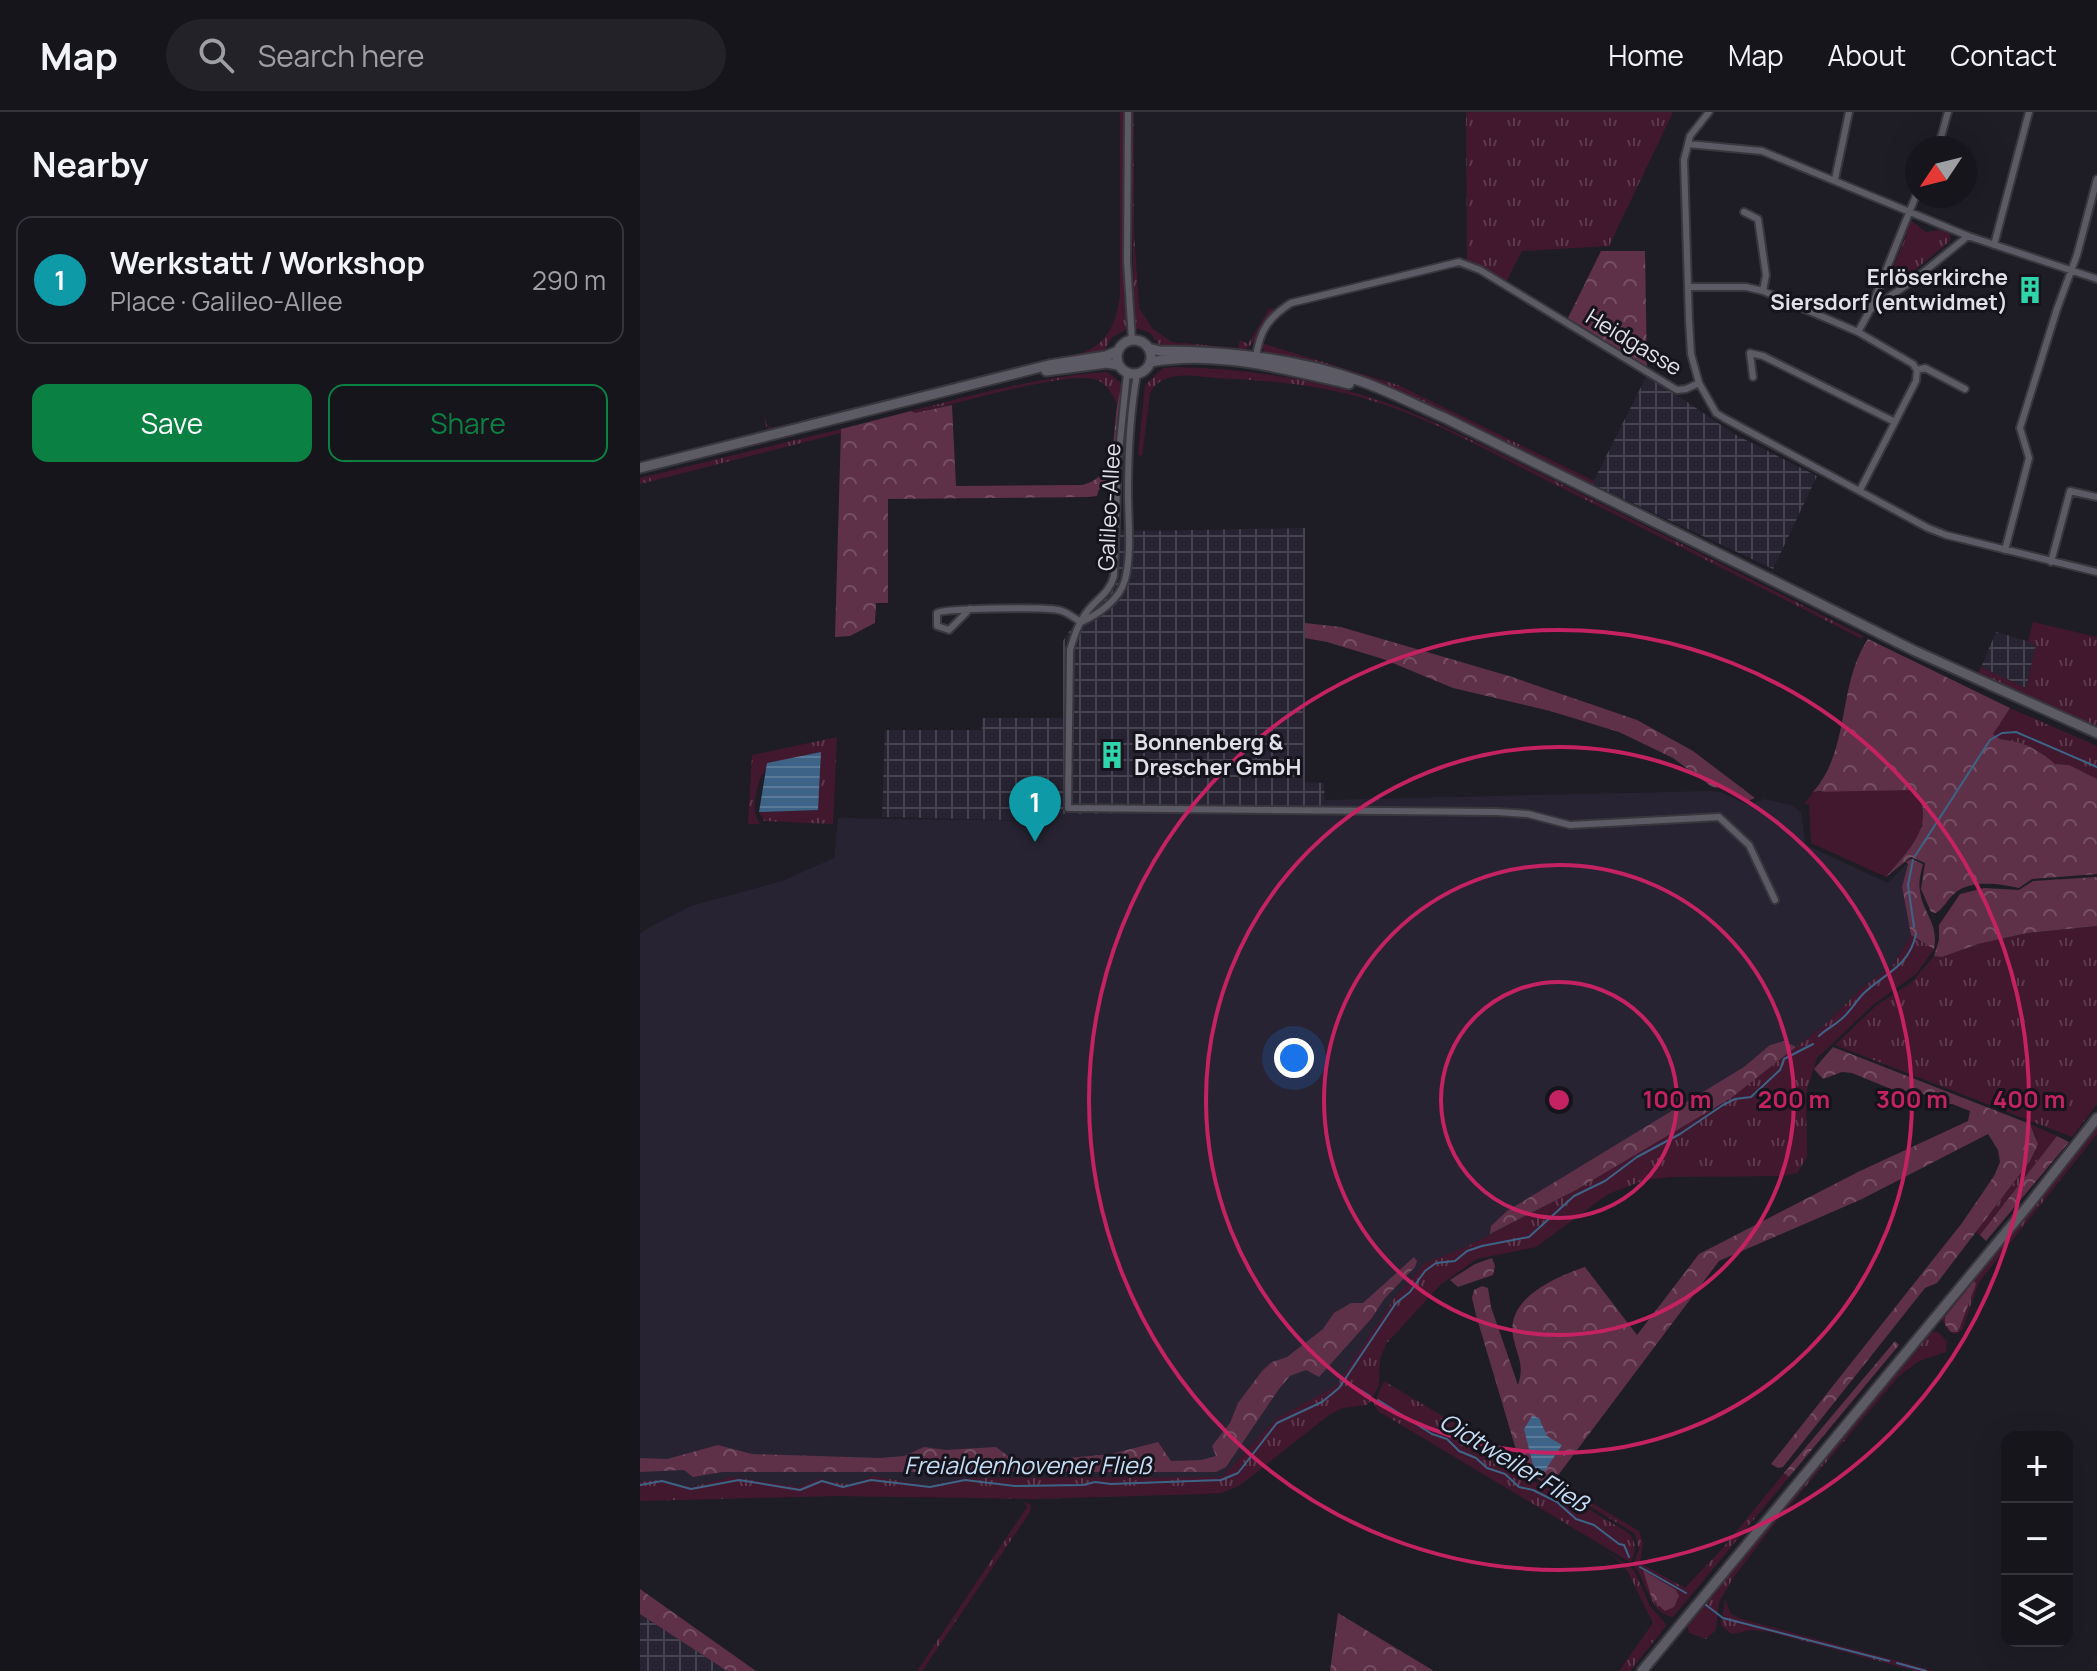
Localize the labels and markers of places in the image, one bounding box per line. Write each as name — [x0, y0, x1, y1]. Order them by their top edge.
place label: Erlöserkirche Siersdorf (entwidmet) — [1770, 262, 2008, 317]
building icon: Erlöserkirche Siersdorf (entwidmet) — [2015, 275, 2045, 305]
place label: Bonnenberg & Drescher GmbH — [1134, 727, 1301, 782]
building icon: Bonnenberg & Drescher GmbH — [1097, 740, 1127, 770]
pin: 1 — [1009, 776, 1061, 842]
centre of rings — [1545, 1086, 1573, 1114]

